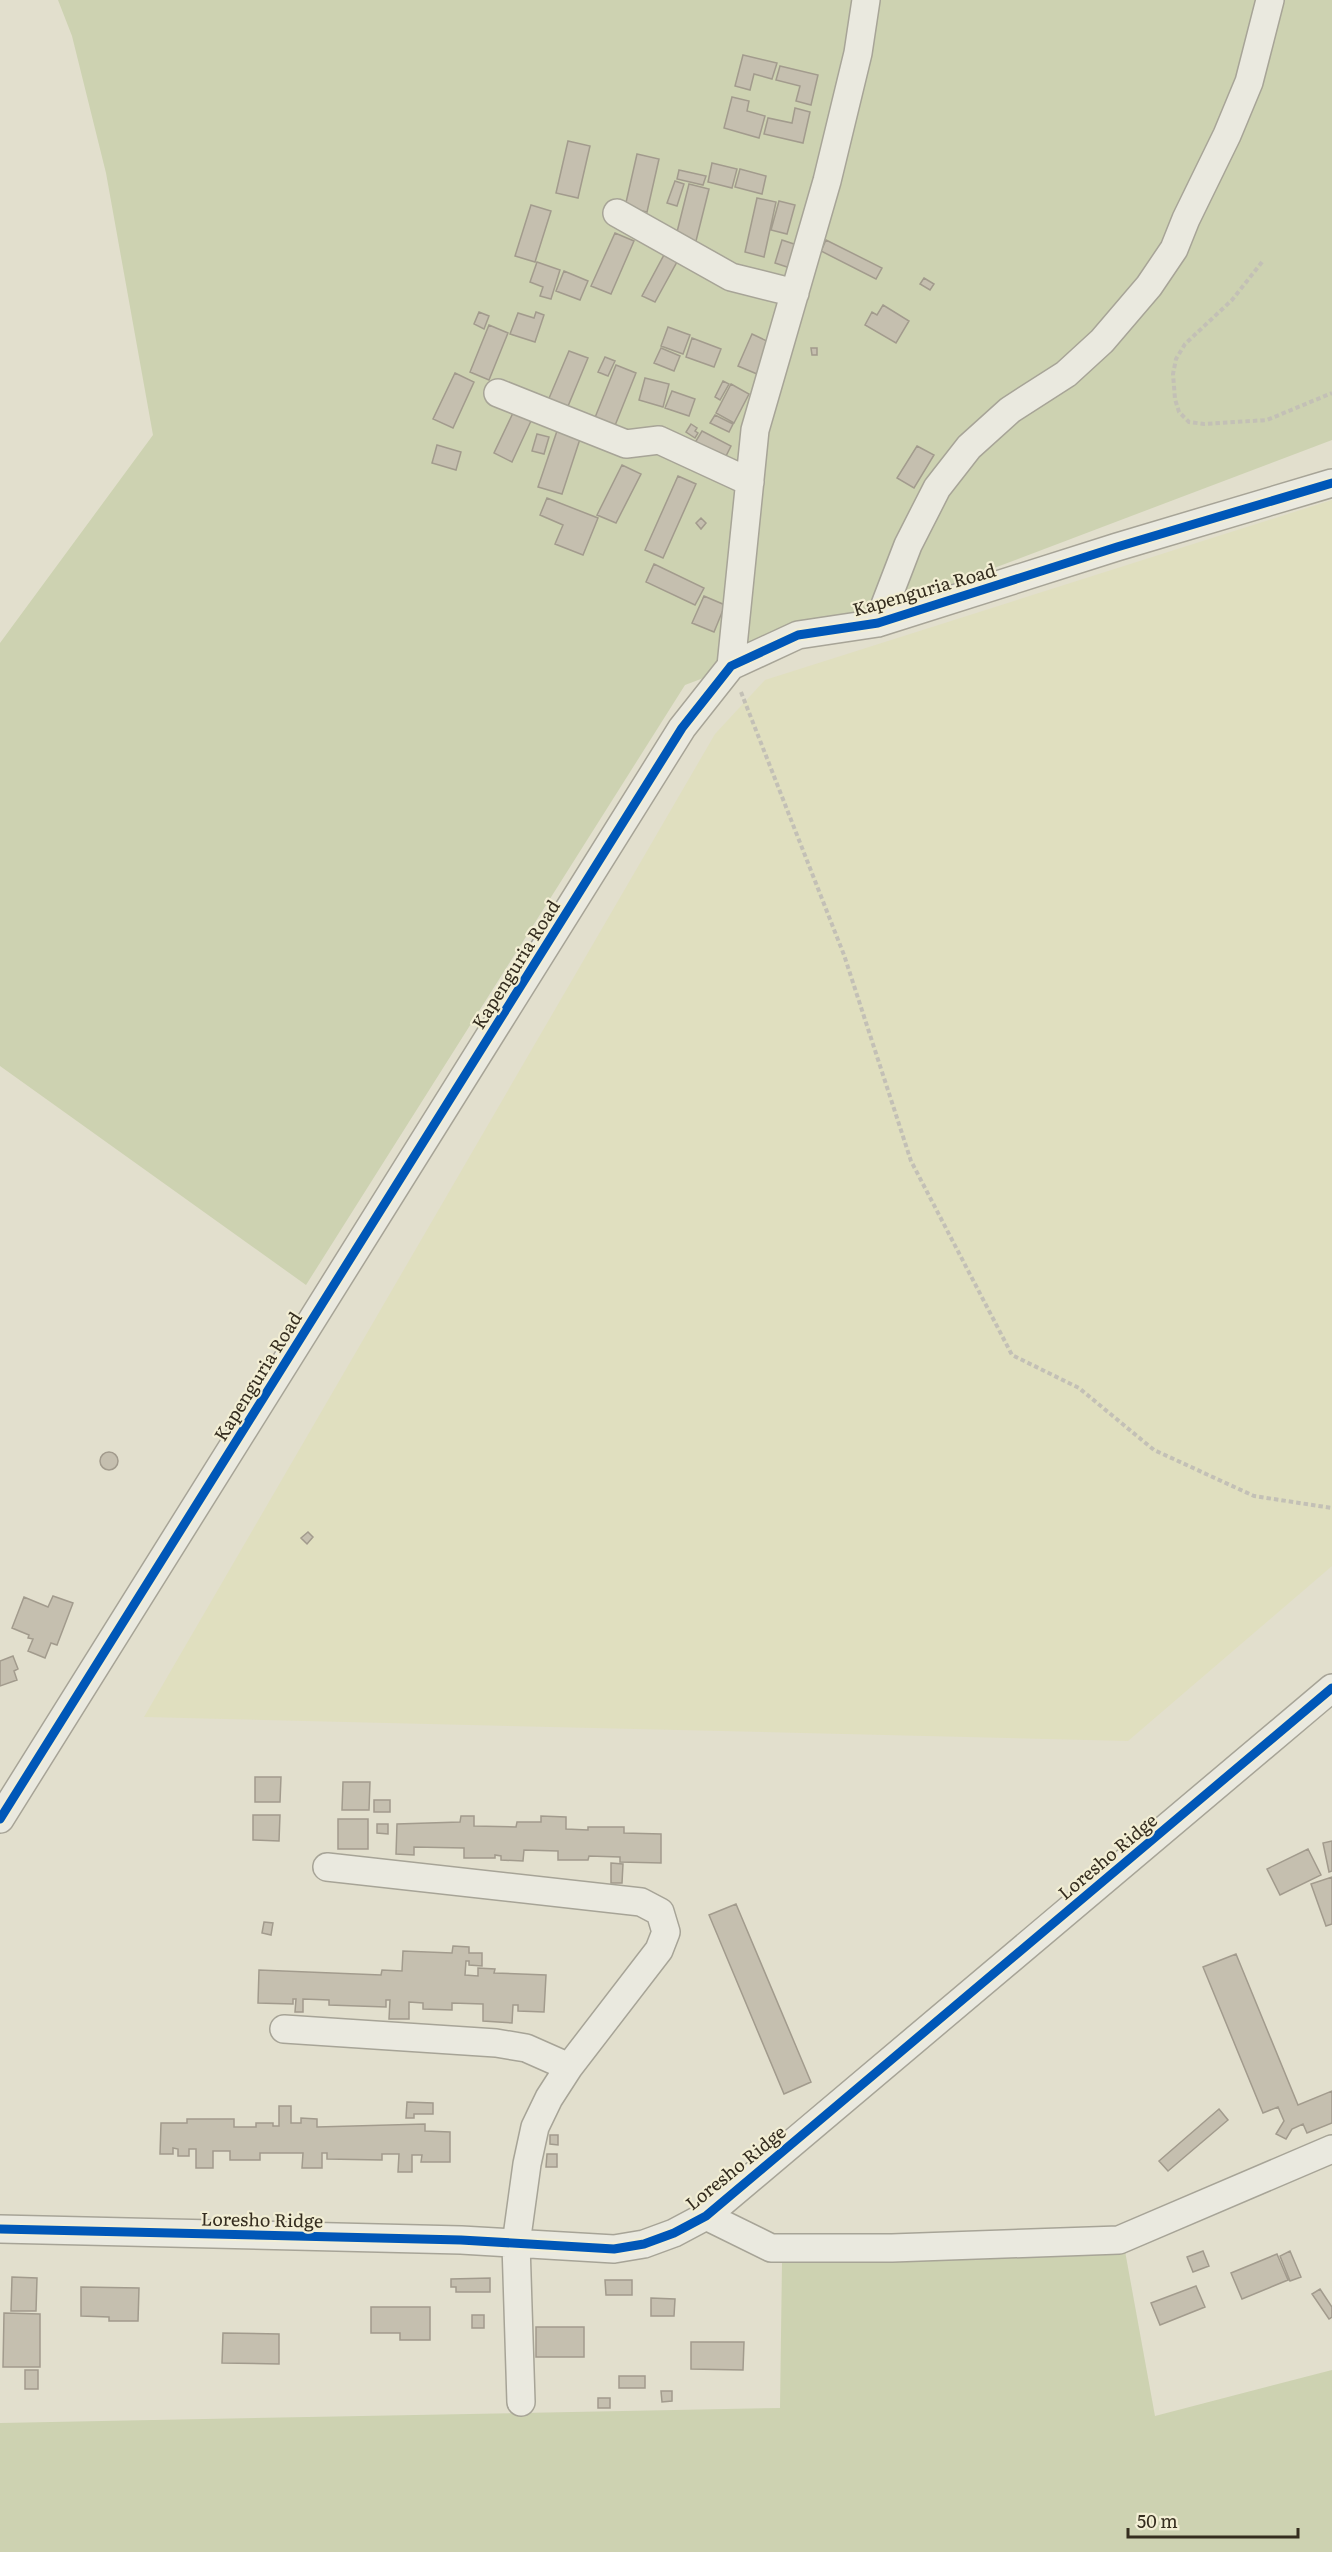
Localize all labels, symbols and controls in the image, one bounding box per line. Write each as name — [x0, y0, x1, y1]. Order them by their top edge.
street label: Kapenguria Road — [849, 556, 999, 622]
street label: Kapenguria Road — [464, 894, 566, 1034]
street label: Kapenguria Road — [206, 1306, 308, 1446]
street label: Loresho Ridge — [1051, 1806, 1163, 1906]
street label: Loresho Ridge — [679, 2118, 791, 2216]
street label: Loresho Ridge — [201, 2204, 323, 2234]
scale bar — [1128, 2501, 1298, 2539]
text: 50 m — [1137, 2507, 1178, 2534]

